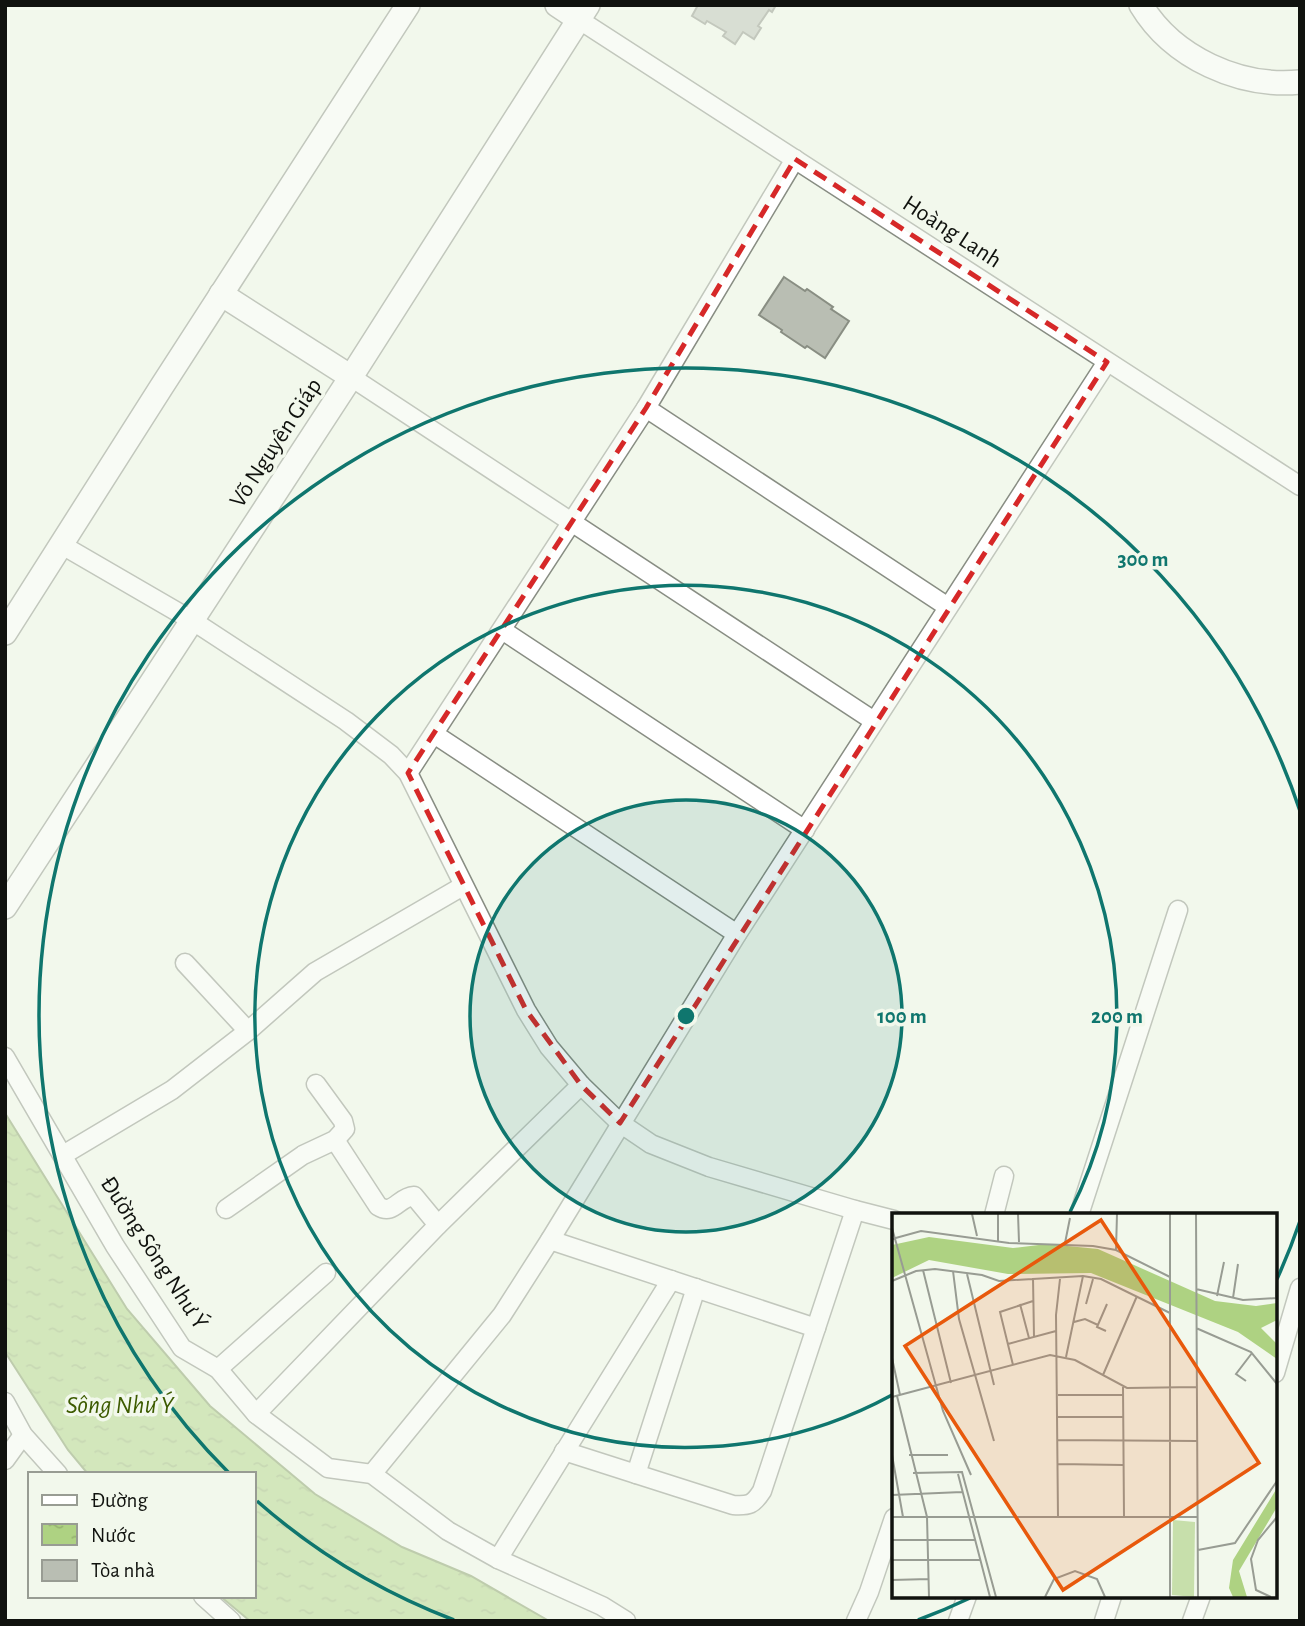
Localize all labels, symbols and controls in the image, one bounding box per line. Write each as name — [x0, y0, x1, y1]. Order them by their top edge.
street label: Hoàng Lanh — [898, 191, 1006, 273]
street label: Võ Nguyên Giáp — [226, 374, 326, 512]
text: 300 m — [1117, 549, 1169, 570]
centre of rings — [674, 1004, 698, 1028]
text: 100 m — [877, 1006, 927, 1027]
text: 200 m — [1091, 1006, 1143, 1027]
street label: Đường Sông Như Ý — [96, 1171, 214, 1334]
inset map — [892, 1213, 1277, 1598]
water label: Sông Như Ý — [66, 1391, 176, 1418]
legend — [28, 1472, 256, 1598]
text: Đường — [91, 1490, 148, 1511]
text: Nước — [91, 1525, 135, 1546]
text: Tòa nhà — [91, 1560, 155, 1581]

